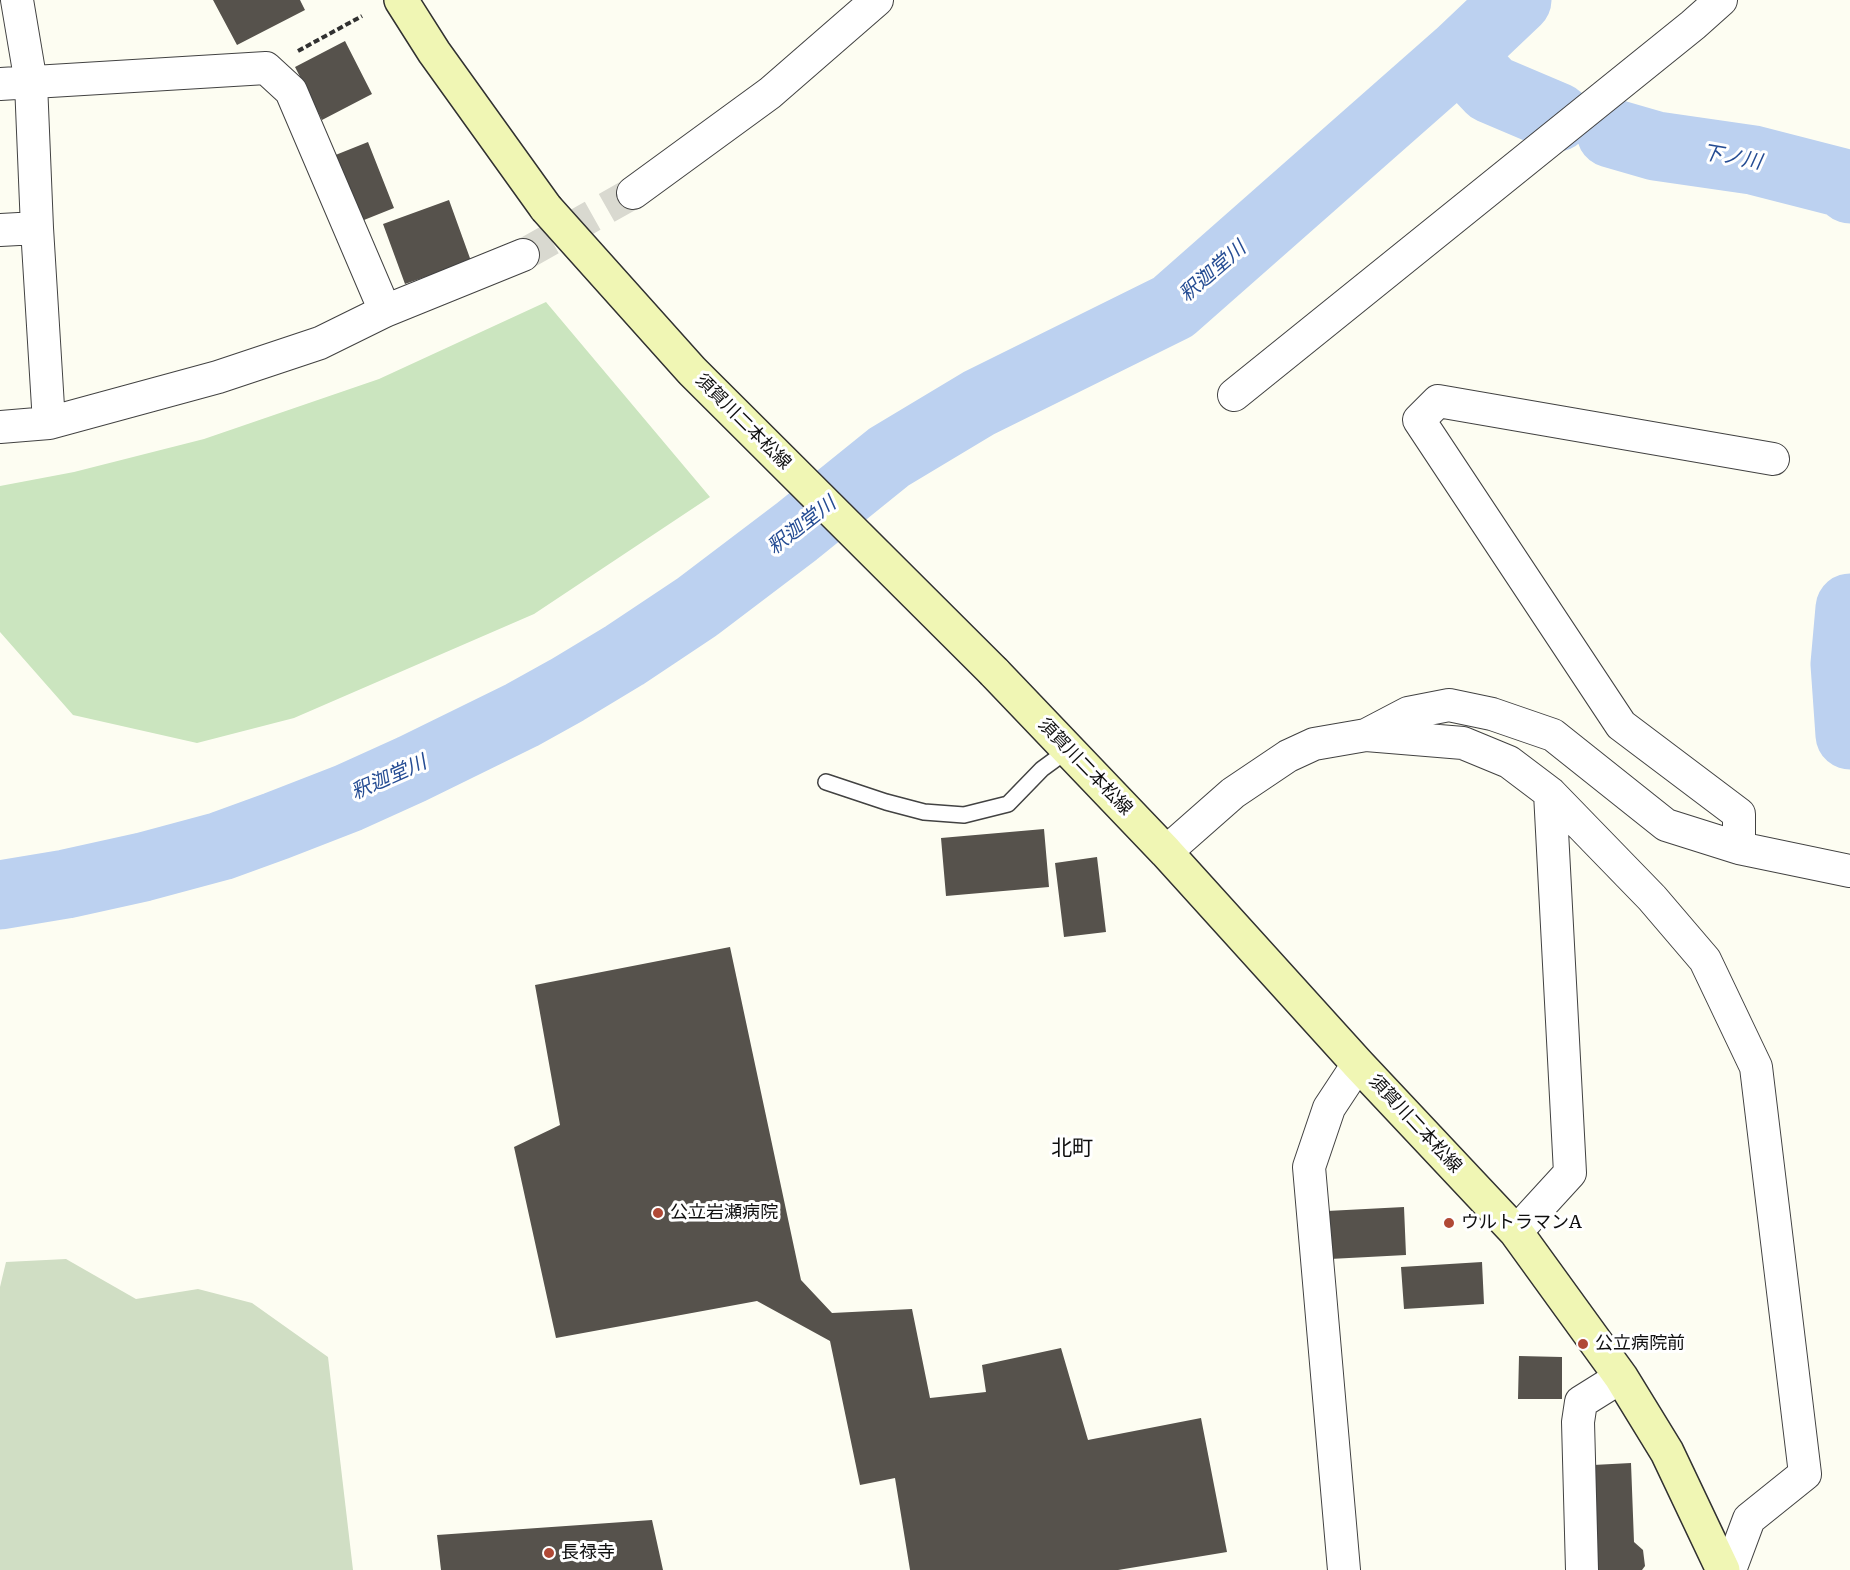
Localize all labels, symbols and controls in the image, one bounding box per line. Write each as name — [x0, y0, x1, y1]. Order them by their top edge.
water label: 下ノ川 — [1700, 141, 1764, 175]
water label: 釈迦堂川 — [1175, 237, 1251, 307]
street label: 須賀川二本松線 — [691, 370, 795, 474]
water label: 釈迦堂川 — [763, 492, 841, 560]
street label: 須賀川二本松線 — [1033, 714, 1137, 820]
water label: 釈迦堂川 — [348, 751, 430, 805]
street label: 須賀川二本松線 — [1364, 1071, 1466, 1177]
district label: 北町 — [1051, 1136, 1093, 1162]
place label: 公立岩瀬病院 — [670, 1202, 778, 1224]
marker: 公立岩瀬病院 — [651, 1206, 665, 1220]
place label: ウルトラマンA — [1461, 1212, 1582, 1234]
marker: ウルトラマンA — [1442, 1216, 1456, 1230]
place label: 公立病院前 — [1595, 1333, 1685, 1355]
marker: 公立病院前 — [1576, 1337, 1590, 1351]
place label: 長禄寺 — [561, 1542, 615, 1564]
marker: 長禄寺 — [542, 1546, 556, 1560]

